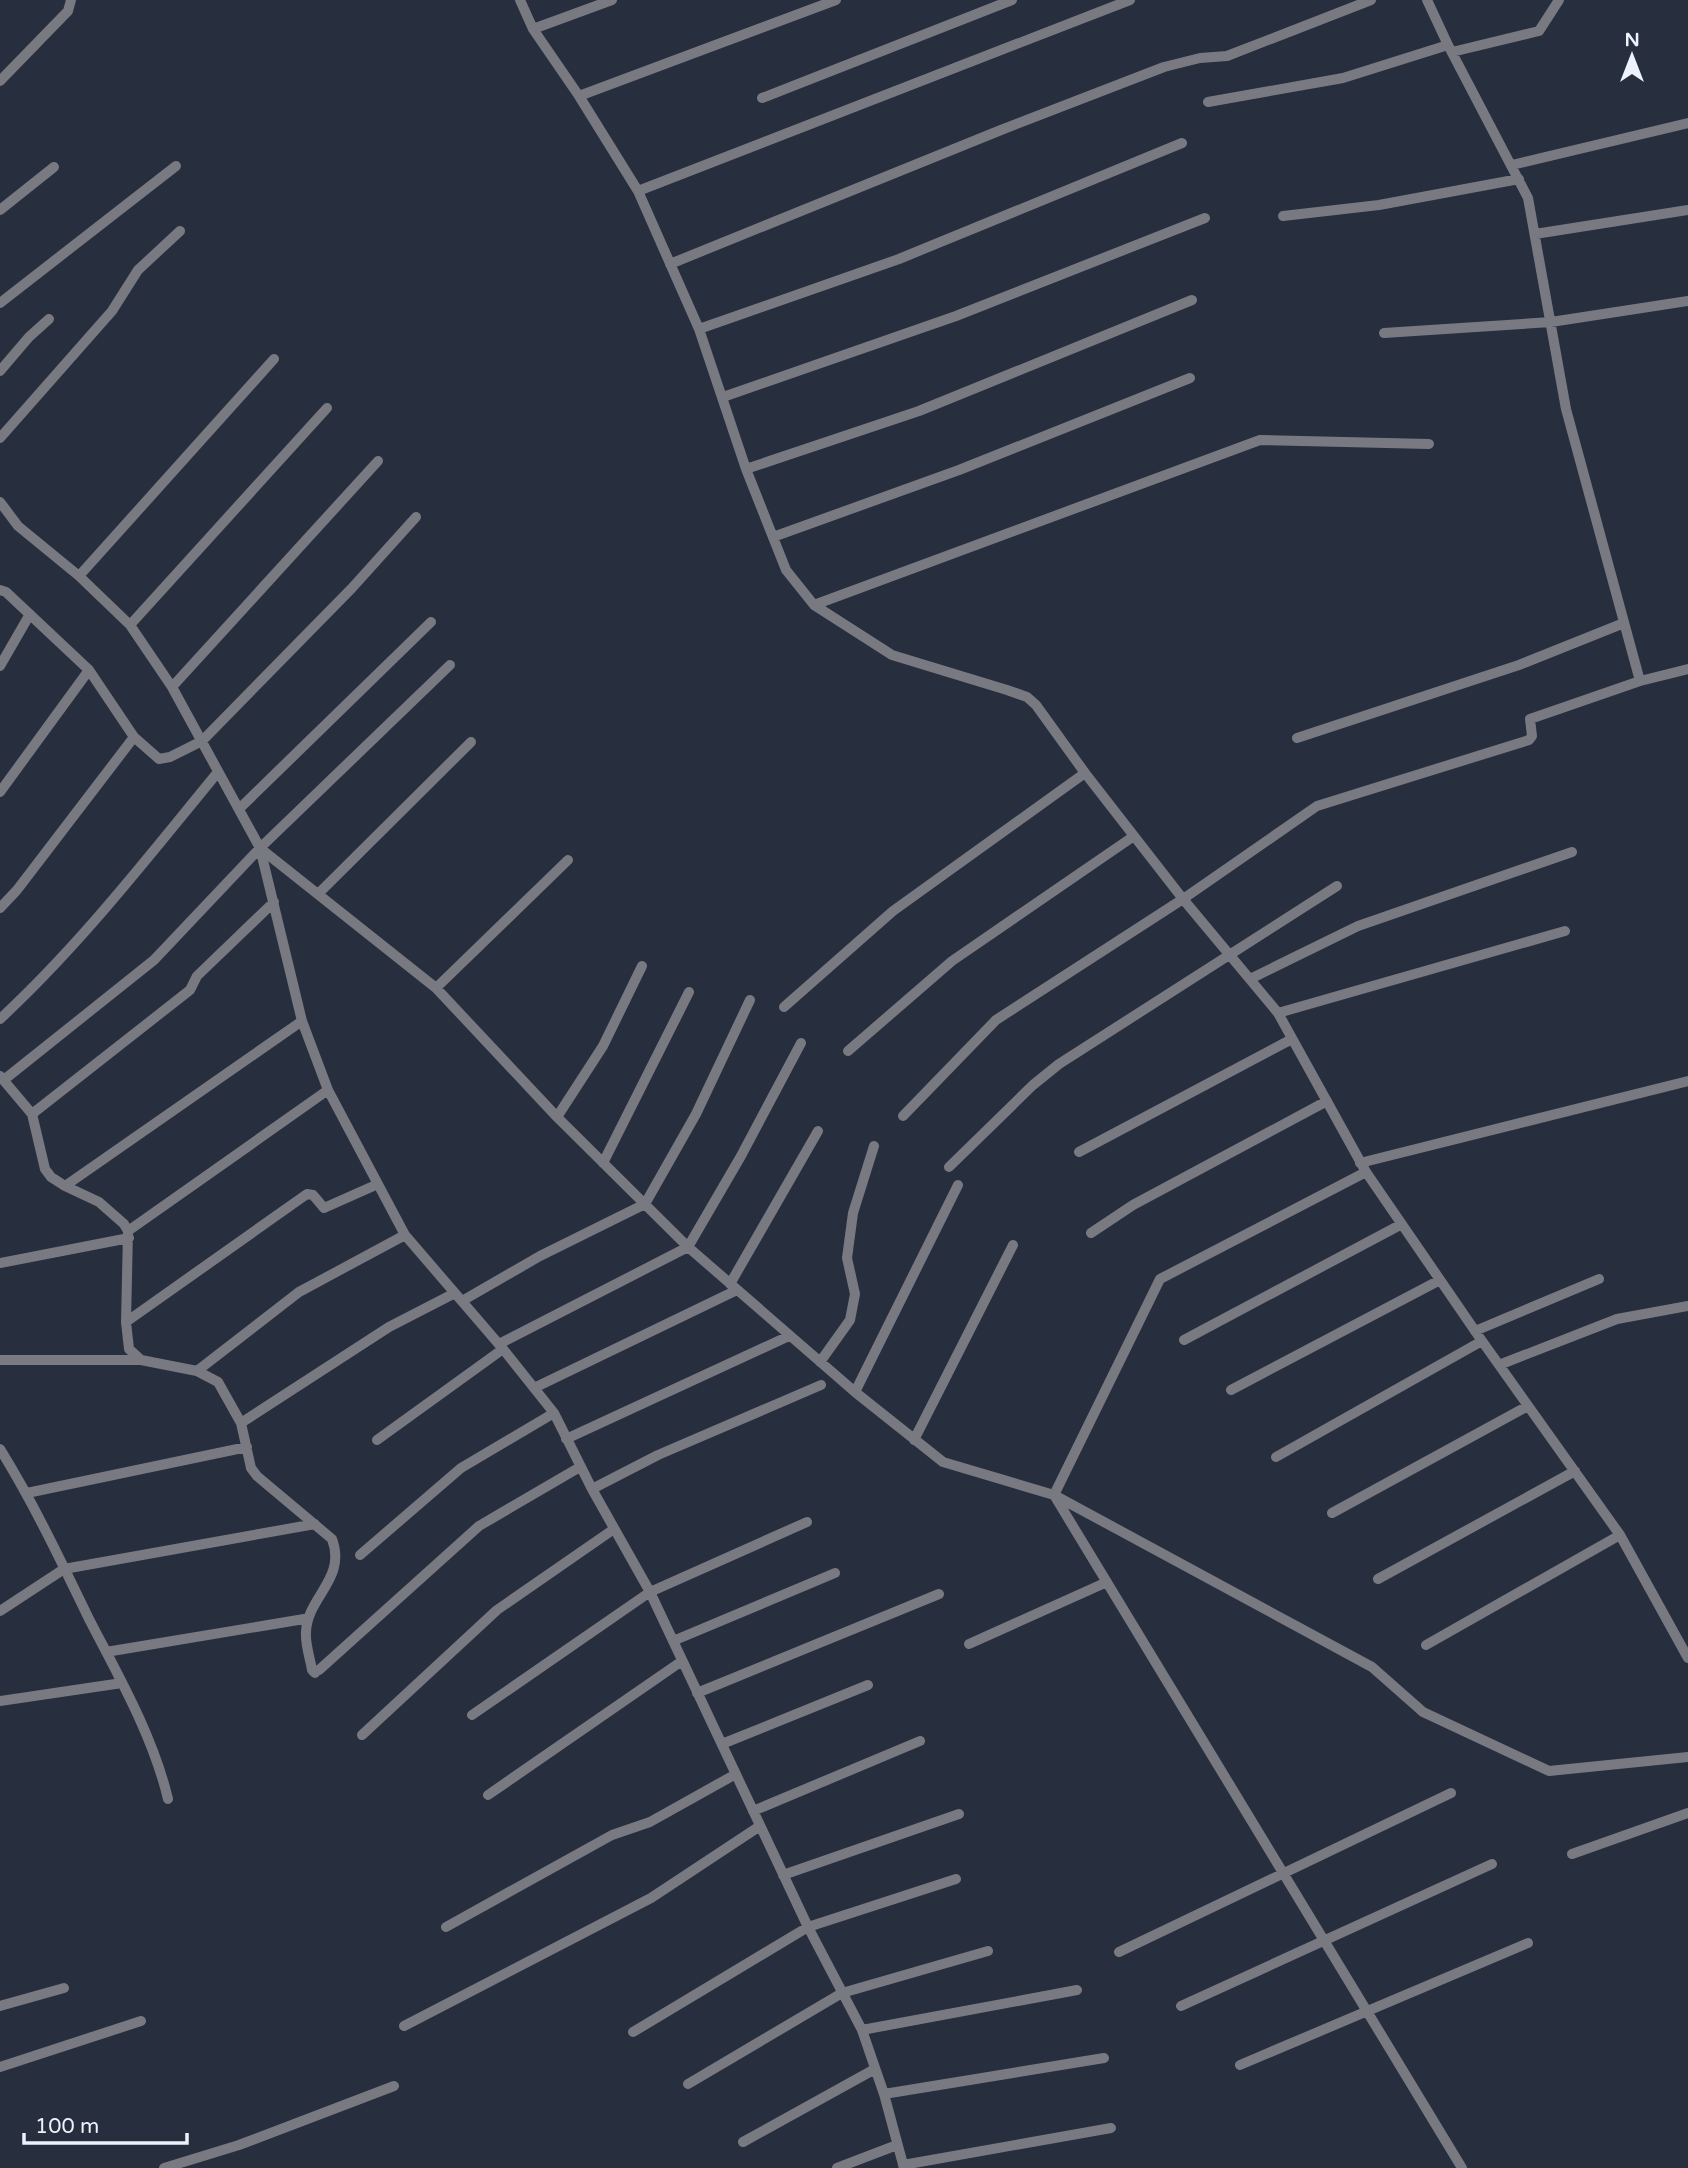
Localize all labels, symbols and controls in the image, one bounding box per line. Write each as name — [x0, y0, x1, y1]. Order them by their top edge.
north arrow — [1597, 21, 1667, 91]
text: N — [1624, 29, 1640, 51]
scale bar — [24, 2102, 187, 2146]
text: 100 m — [35, 2114, 99, 2139]

